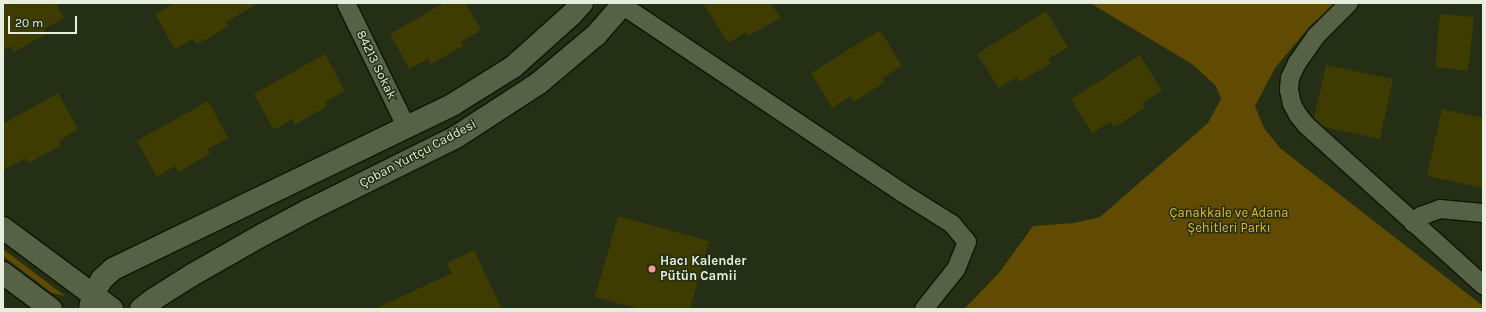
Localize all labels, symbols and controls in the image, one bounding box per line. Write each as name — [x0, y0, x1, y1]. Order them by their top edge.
scale bar — [10, 8, 79, 34]
text: 20 m — [15, 16, 43, 30]
street label: 84213 Sokak — [353, 28, 399, 102]
street label: Çoban Yurtçu Caddesi — [357, 117, 479, 191]
park label: Çanakkale ve Adana Şehitleri Parkı — [1170, 206, 1288, 237]
place label: Hacı Kalender Pütün Camii — [660, 254, 746, 285]
marker: Hacı Kalender Pütün Camii — [647, 264, 657, 274]

